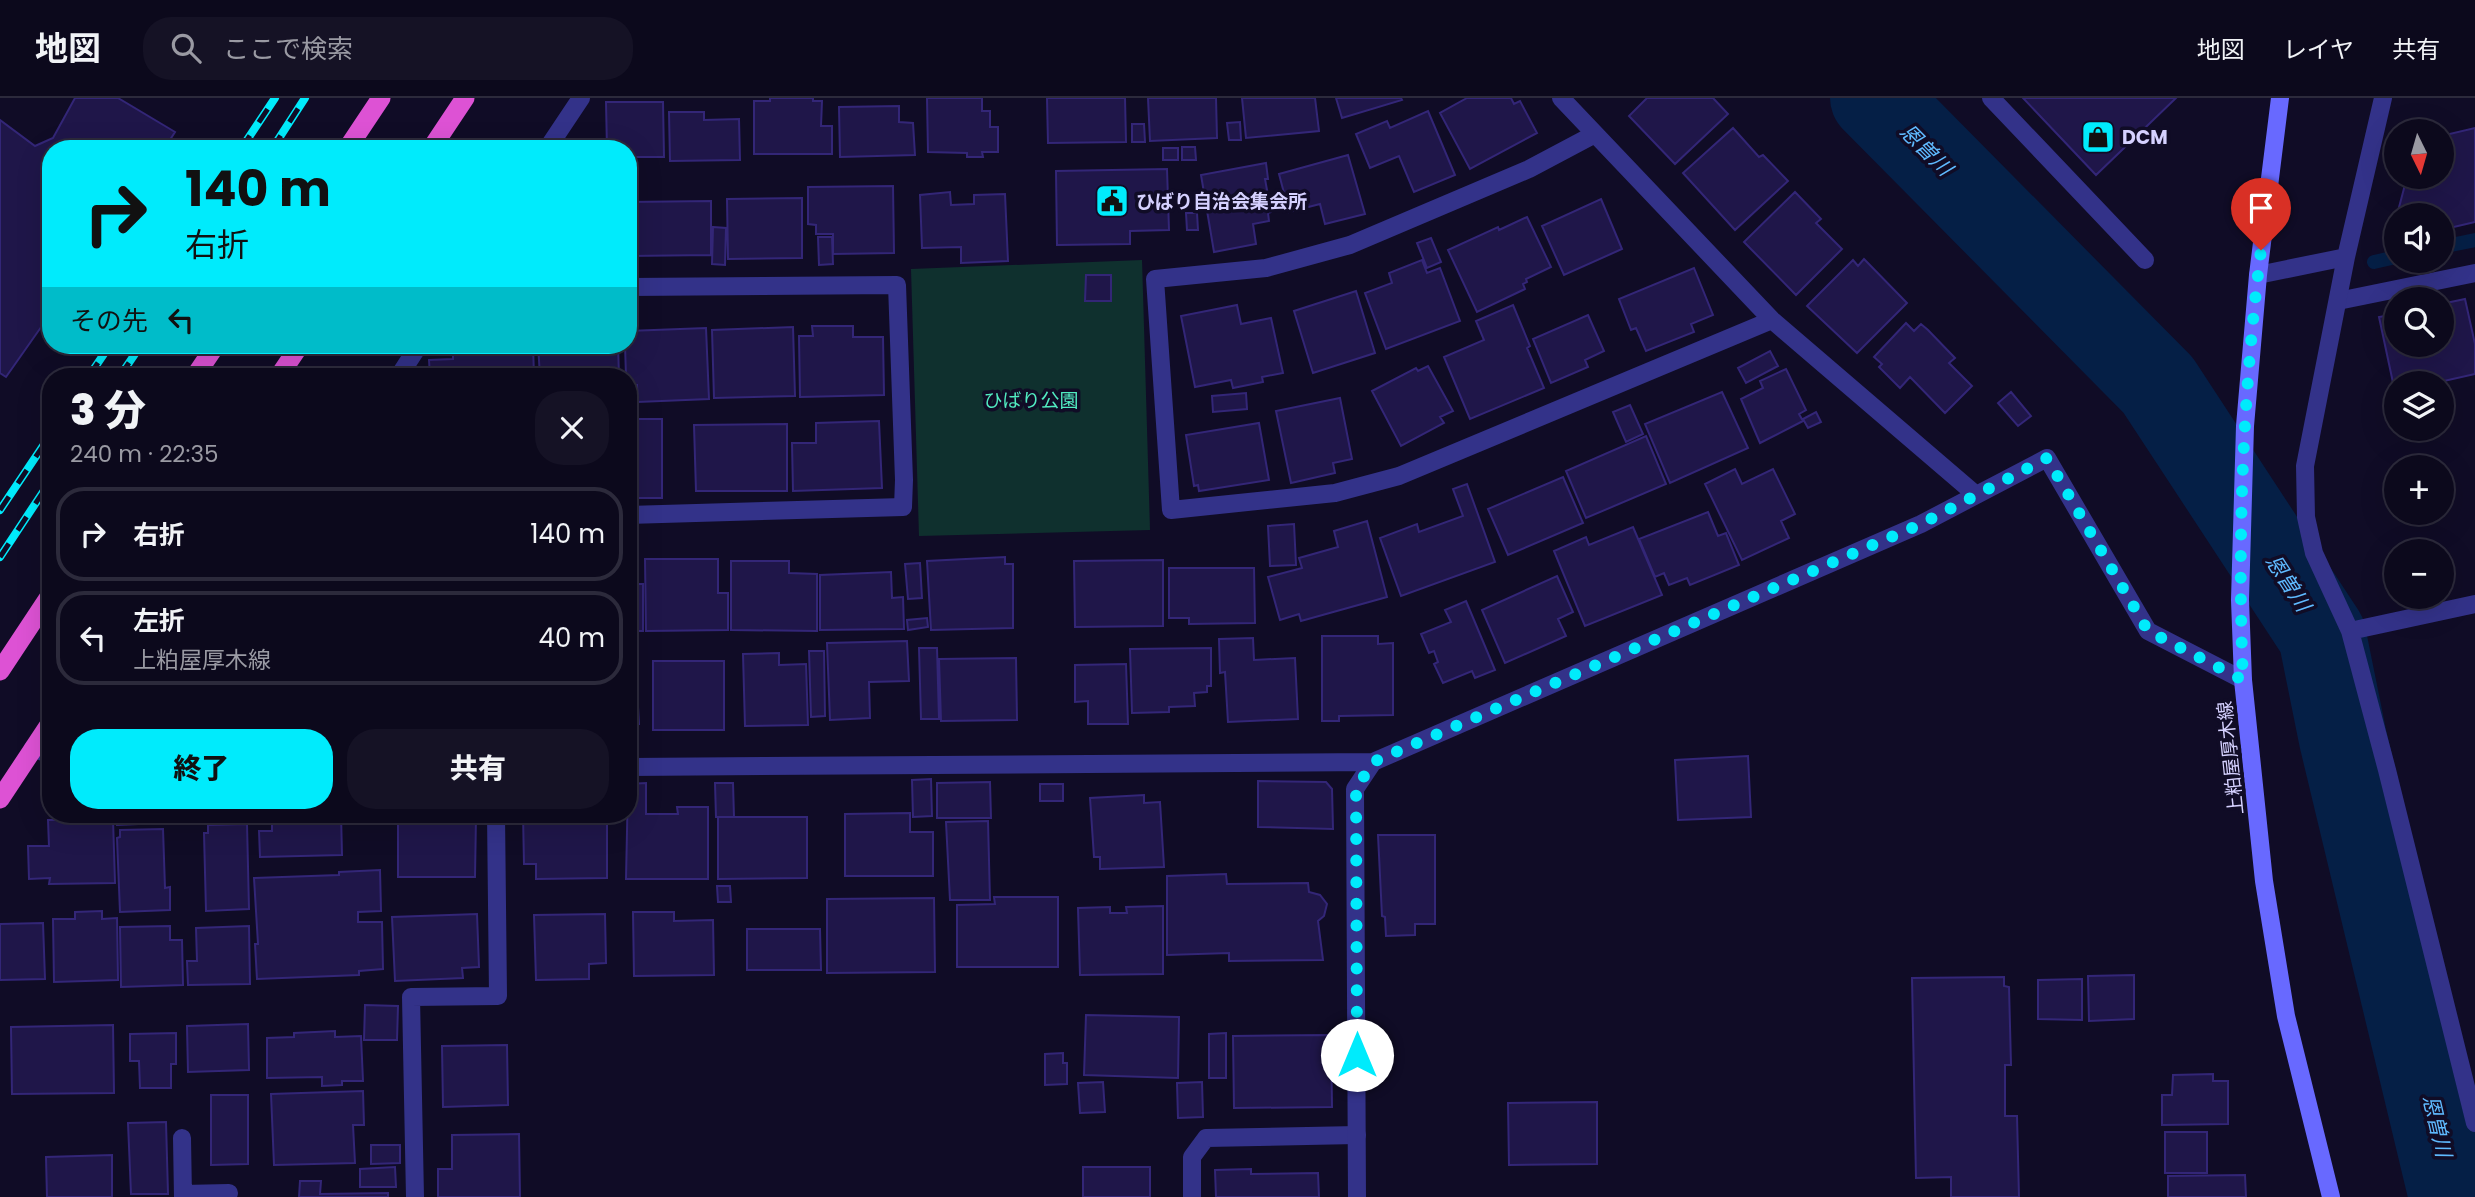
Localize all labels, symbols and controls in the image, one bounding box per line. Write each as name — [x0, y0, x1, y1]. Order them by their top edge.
search box — [143, 17, 633, 80]
text: 地図 — [35, 25, 101, 72]
icon: search — [167, 29, 205, 67]
text: ここで検索 — [223, 31, 353, 67]
text: 地図 — [2197, 33, 2245, 66]
text: レイヤ — [2283, 33, 2354, 66]
text: 共有 — [2392, 33, 2440, 66]
water label: 恩曽川 — [1894, 117, 1960, 184]
shop icon: DCM — [2079, 118, 2117, 156]
north arrow — [2384, 119, 2454, 189]
map controls — [2384, 119, 2454, 609]
place label: DCM — [2122, 124, 2168, 151]
text: 140 m — [185, 155, 331, 223]
icon: right — [70, 168, 161, 259]
pin — [2231, 178, 2291, 250]
public building icon: ひばり自治会集会所 — [1093, 182, 1131, 220]
place label: ひばり自治会集会所 — [1136, 188, 1307, 215]
icon: arrive — [2242, 189, 2280, 227]
button: sound — [2384, 203, 2454, 273]
text: 右折 — [185, 222, 249, 267]
button: search — [2384, 287, 2454, 357]
icon: left — [162, 301, 200, 339]
text: その先 — [70, 303, 148, 339]
button: layers — [2384, 371, 2454, 441]
text: 3 分 — [70, 381, 146, 440]
park label: ひばり公園 — [983, 387, 1079, 414]
button: close — [535, 391, 609, 465]
text: 240 m · 22:35 — [70, 438, 218, 470]
button: + — [2384, 455, 2454, 525]
icon: right — [74, 515, 112, 553]
text: 140 m — [530, 516, 605, 552]
text: 右折 — [133, 517, 185, 553]
button: − — [2384, 539, 2454, 609]
water label: 恩曽川 — [2259, 548, 2319, 619]
text: 左折 — [133, 603, 185, 639]
icon: left — [74, 619, 112, 657]
text: 40 m — [539, 620, 605, 656]
text: 上粕屋厚木線 — [133, 644, 271, 676]
street label: 上粕屋厚木線 — [2211, 700, 2250, 816]
button: 終了 — [70, 729, 333, 809]
button: 共有 — [347, 729, 609, 809]
position arrow — [1320, 1018, 1394, 1092]
water label: 恩曽川 — [2416, 1092, 2459, 1162]

